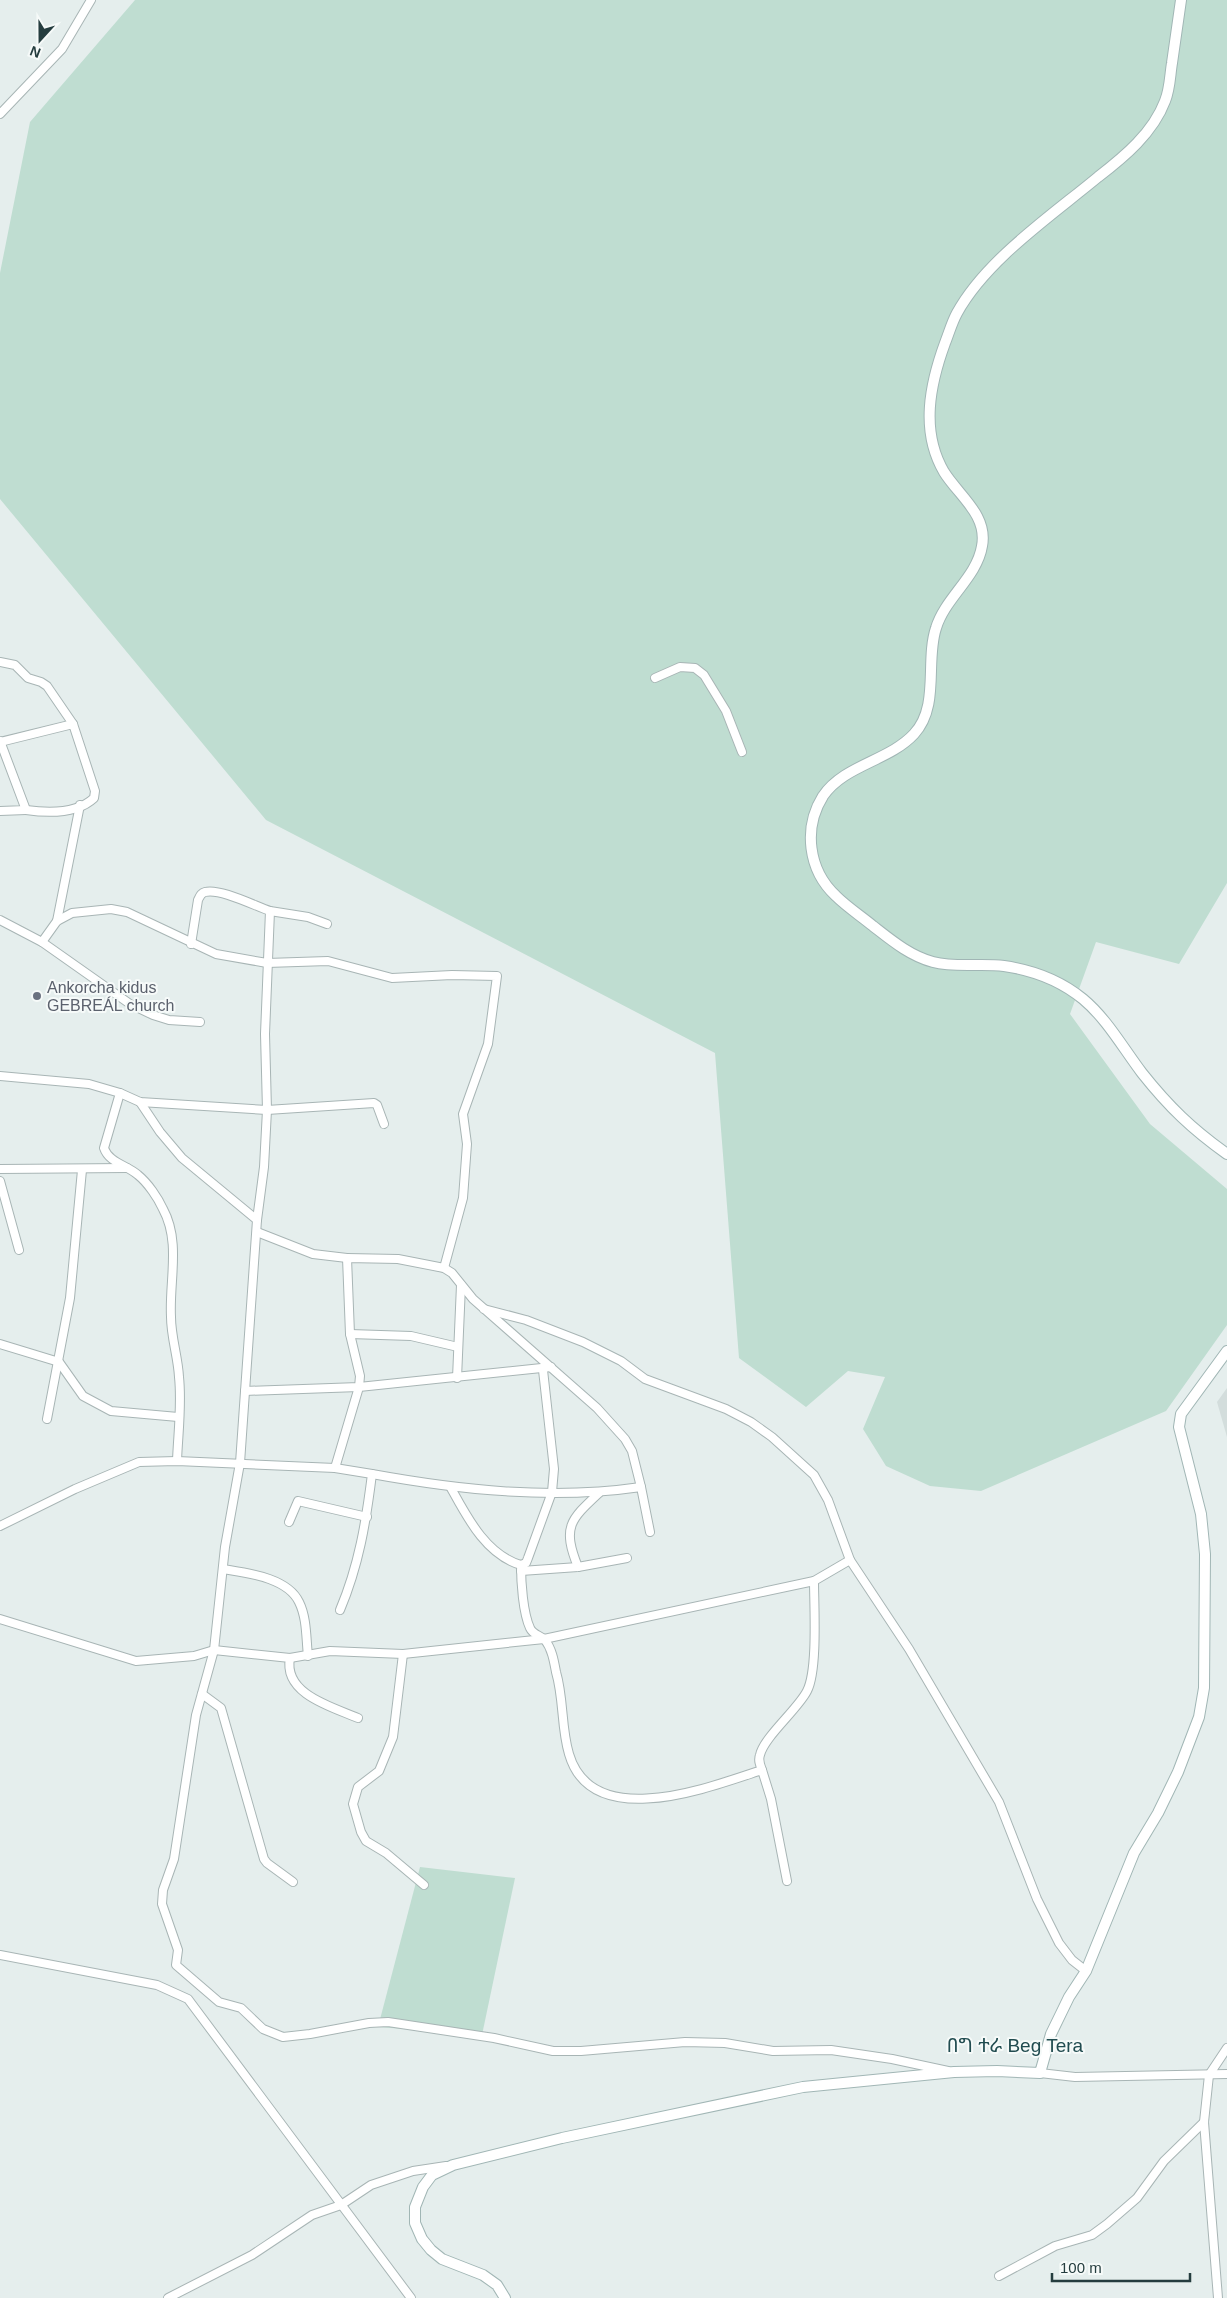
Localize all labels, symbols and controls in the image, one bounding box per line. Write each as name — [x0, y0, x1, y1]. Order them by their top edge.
north arrow — [15, 15, 65, 65]
text: N — [28, 43, 43, 61]
place label: Ankorcha kidus GEBREÁL church — [47, 979, 174, 1014]
marker: Ankorcha kidus GEBREÁL church — [31, 990, 43, 1002]
district label: በግ ተራ Beg Tera — [947, 2035, 1084, 2056]
scale bar — [1052, 2250, 1190, 2282]
text: 100 m — [1060, 2259, 1102, 2276]

